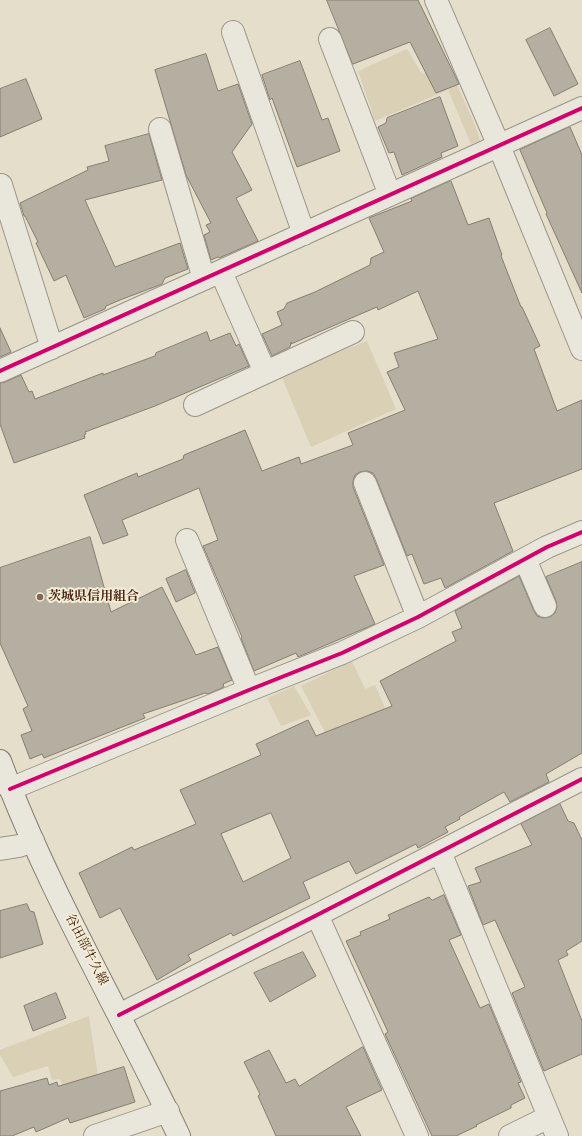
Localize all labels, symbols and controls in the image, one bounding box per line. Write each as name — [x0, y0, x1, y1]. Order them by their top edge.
place label: 茨城県信用組合 — [48, 589, 139, 605]
marker: 茨城県信用組合 — [35, 592, 45, 602]
street label: 谷田部牛久線 — [61, 912, 111, 988]

